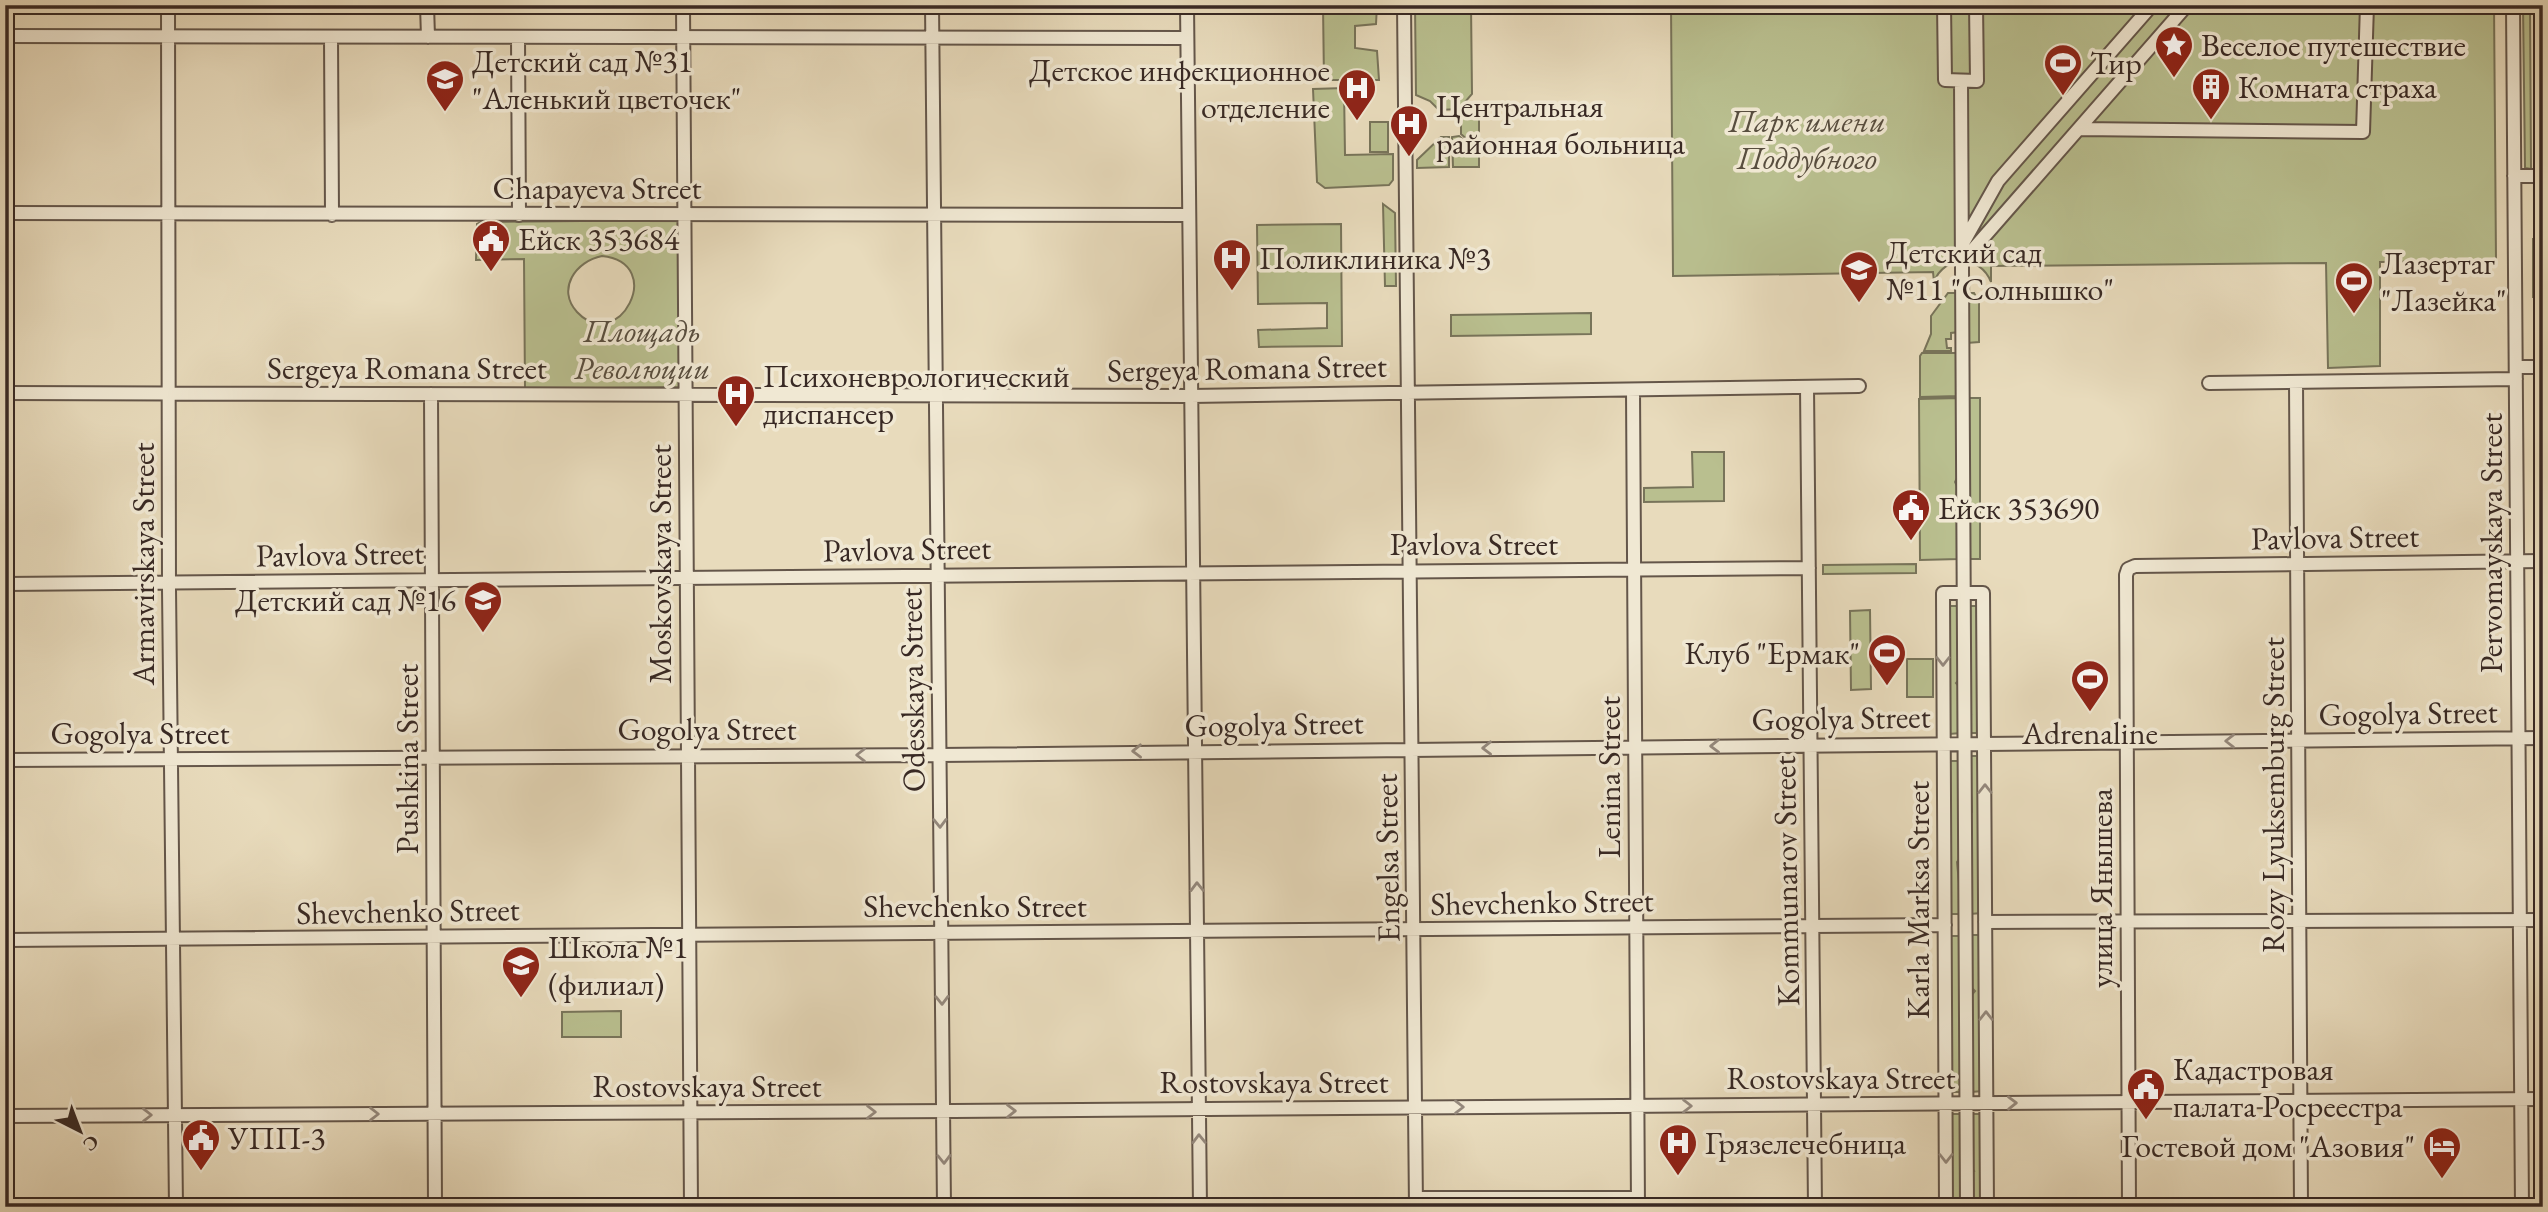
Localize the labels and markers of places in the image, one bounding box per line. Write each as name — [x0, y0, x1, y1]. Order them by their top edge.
place icon: Веселое путешествие — [2153, 24, 2195, 79]
place label: Веселое путешествие — [2201, 24, 2466, 66]
place label: Детский сад №31 "Аленький цветочек" — [472, 40, 741, 119]
sports icon: Тир — [2042, 42, 2084, 97]
place label: Тир — [2090, 42, 2142, 84]
place label: Детское инфекционное отделение — [1029, 49, 1330, 128]
school or university icon: Детский сад №31 "Аленький цветочек" — [424, 58, 466, 113]
building icon: Комната страха — [2190, 66, 2232, 121]
place label: Комната страха — [2238, 66, 2437, 108]
hospital icon: Детское инфекционное отделение — [1336, 67, 1378, 122]
place label: Центральная районная больница — [1436, 85, 1685, 164]
hospital icon: Центральная районная больница — [1388, 103, 1430, 158]
public building icon: Ейск 353684 — [470, 218, 512, 273]
place label: Ейск 353684 — [518, 218, 680, 260]
place label: Детский сад №11 "Солнышко" — [1886, 231, 2114, 310]
hospital icon: Поликлиника №3 — [1211, 237, 1253, 292]
place label: Поликлиника №3 — [1259, 237, 1491, 279]
place label: Лазертаг "Лазейка" — [2381, 242, 2507, 321]
school or university icon: Детский сад №11 "Солнышко" — [1838, 249, 1880, 304]
sports icon: Лазертаг "Лазейка" — [2333, 260, 2375, 315]
place label: Психоневрологический диспансер — [763, 355, 1070, 434]
hospital icon: Психоневрологический диспансер — [715, 373, 757, 428]
public building icon: Ейск 353690 — [1890, 487, 1932, 542]
place label: Ейск 353690 — [1938, 487, 2099, 529]
place label: Детский сад №16 — [235, 579, 456, 621]
school or university icon: Детский сад №16 — [462, 579, 504, 634]
place label: Клуб "Ермак" — [1684, 632, 1860, 674]
sports icon: Клуб "Ермак" — [1866, 632, 1908, 687]
sports icon: Аdrenaline — [2069, 658, 2111, 713]
place label: Аdrenaline — [2021, 712, 2158, 754]
place label: Школа №1 (филиал) — [548, 926, 688, 1005]
school or university icon: Школа №1 (филиал) — [500, 944, 542, 999]
place label: Кадастровая палата Росреестра — [2173, 1048, 2403, 1127]
public building icon: Кадастровая палата Росреестра — [2125, 1066, 2167, 1121]
public building icon: УПП-3 — [180, 1117, 222, 1172]
place label: УПП-3 — [227, 1117, 326, 1159]
hospital icon: Грязелечебница — [1657, 1122, 1699, 1177]
place label: Грязелечебница — [1705, 1122, 1906, 1164]
place label: Гостевой дом "Азовия" — [2122, 1125, 2415, 1167]
hotel icon: Гостевой дом "Азовия" — [2421, 1125, 2463, 1180]

